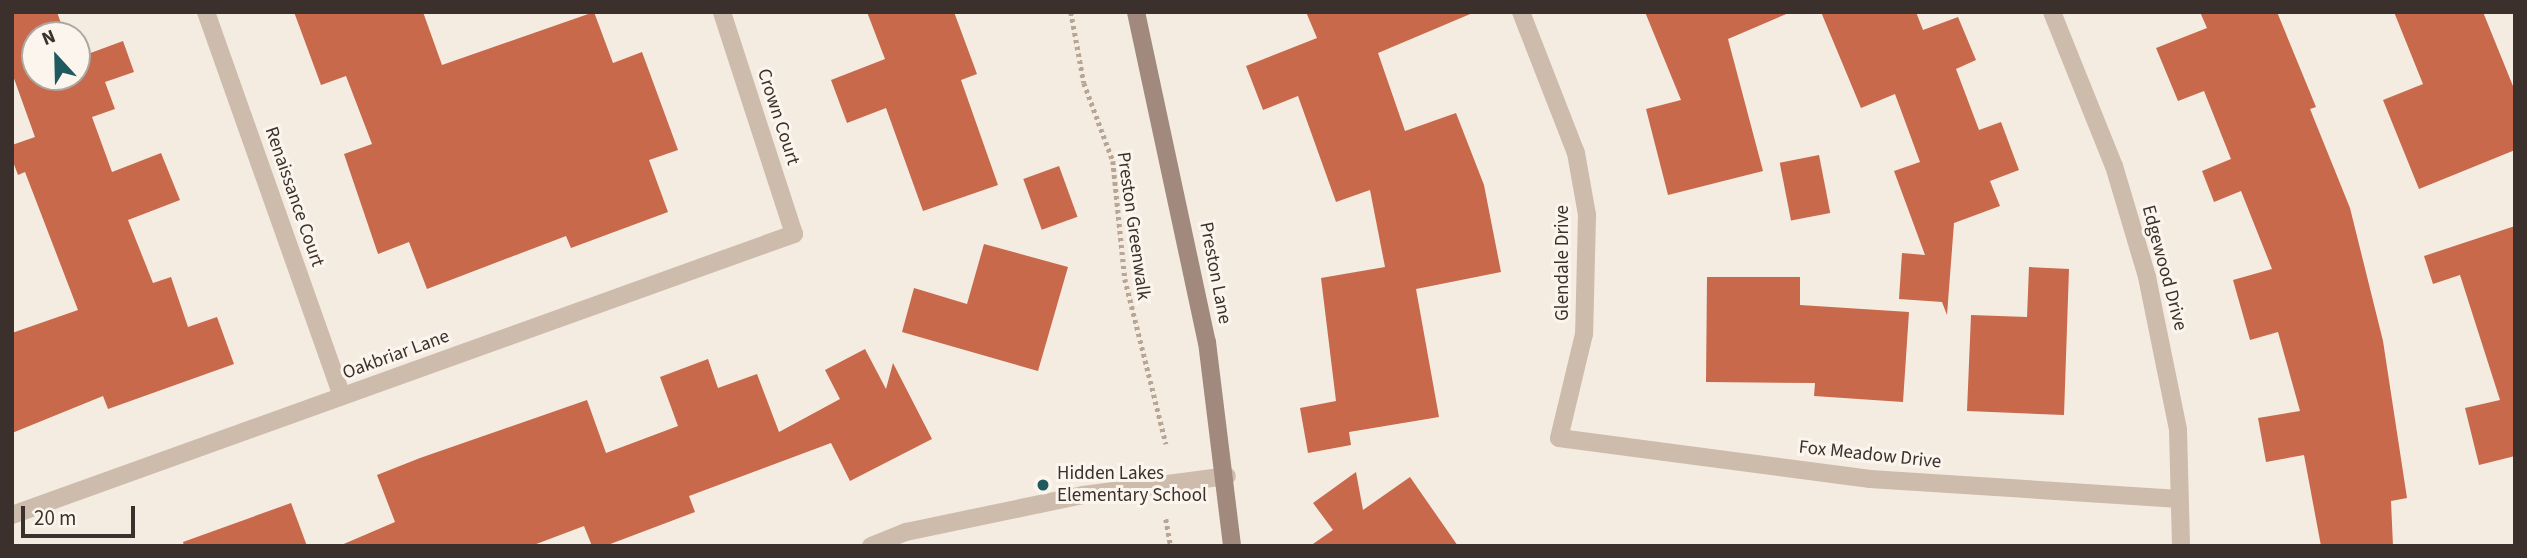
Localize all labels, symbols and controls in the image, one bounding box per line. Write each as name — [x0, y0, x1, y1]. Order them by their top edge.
north arrow — [21, 21, 91, 91]
text: N — [38, 23, 60, 53]
street label: Crown Court — [752, 66, 804, 168]
street label: Renaissance Court — [259, 124, 329, 270]
street label: Preston Greenwalk — [1111, 150, 1155, 302]
street label: Edgewood Drive — [2136, 203, 2192, 333]
street label: Glendale Drive — [1552, 205, 1574, 321]
street label: Preston Lane — [1194, 220, 1236, 326]
street label: Oakbriar Lane — [339, 325, 453, 385]
street label: Fox Meadow Drive — [1798, 436, 1942, 474]
place label: Hidden Lakes Elementary School — [1057, 463, 1207, 507]
marker: Hidden Lakes Elementary School — [1035, 477, 1051, 493]
scale bar — [24, 491, 138, 536]
text: 20 m — [34, 503, 76, 533]

